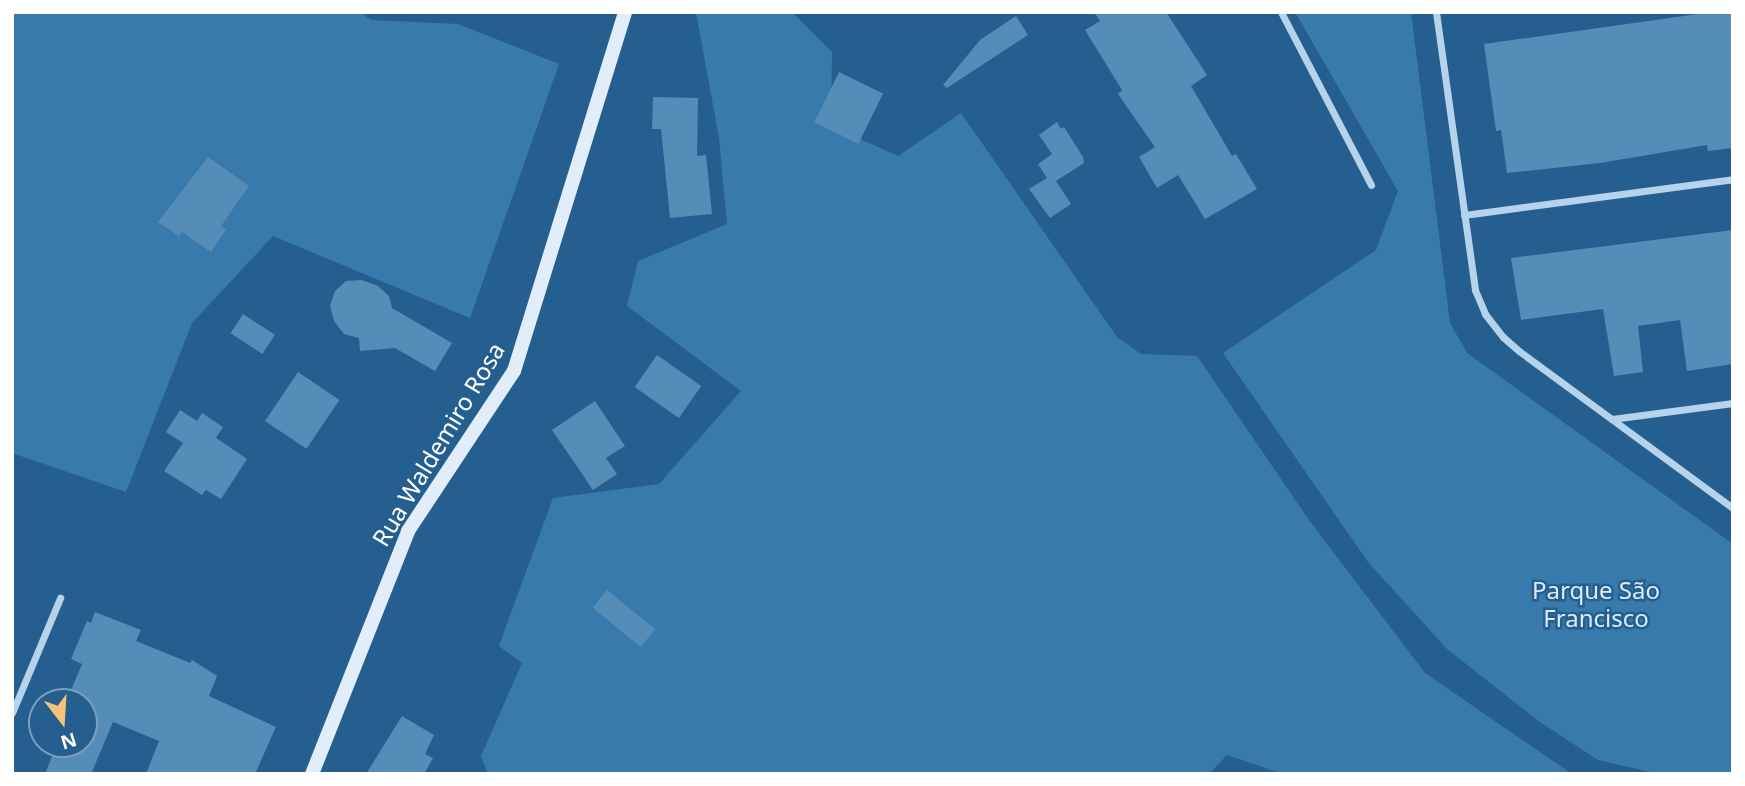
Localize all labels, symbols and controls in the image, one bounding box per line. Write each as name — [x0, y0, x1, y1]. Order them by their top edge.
street label: Rua Waldemiro Rosa — [366, 337, 510, 551]
park label: Parque São Francisco — [1532, 576, 1660, 632]
north arrow — [28, 688, 98, 758]
text: N — [57, 726, 80, 756]

